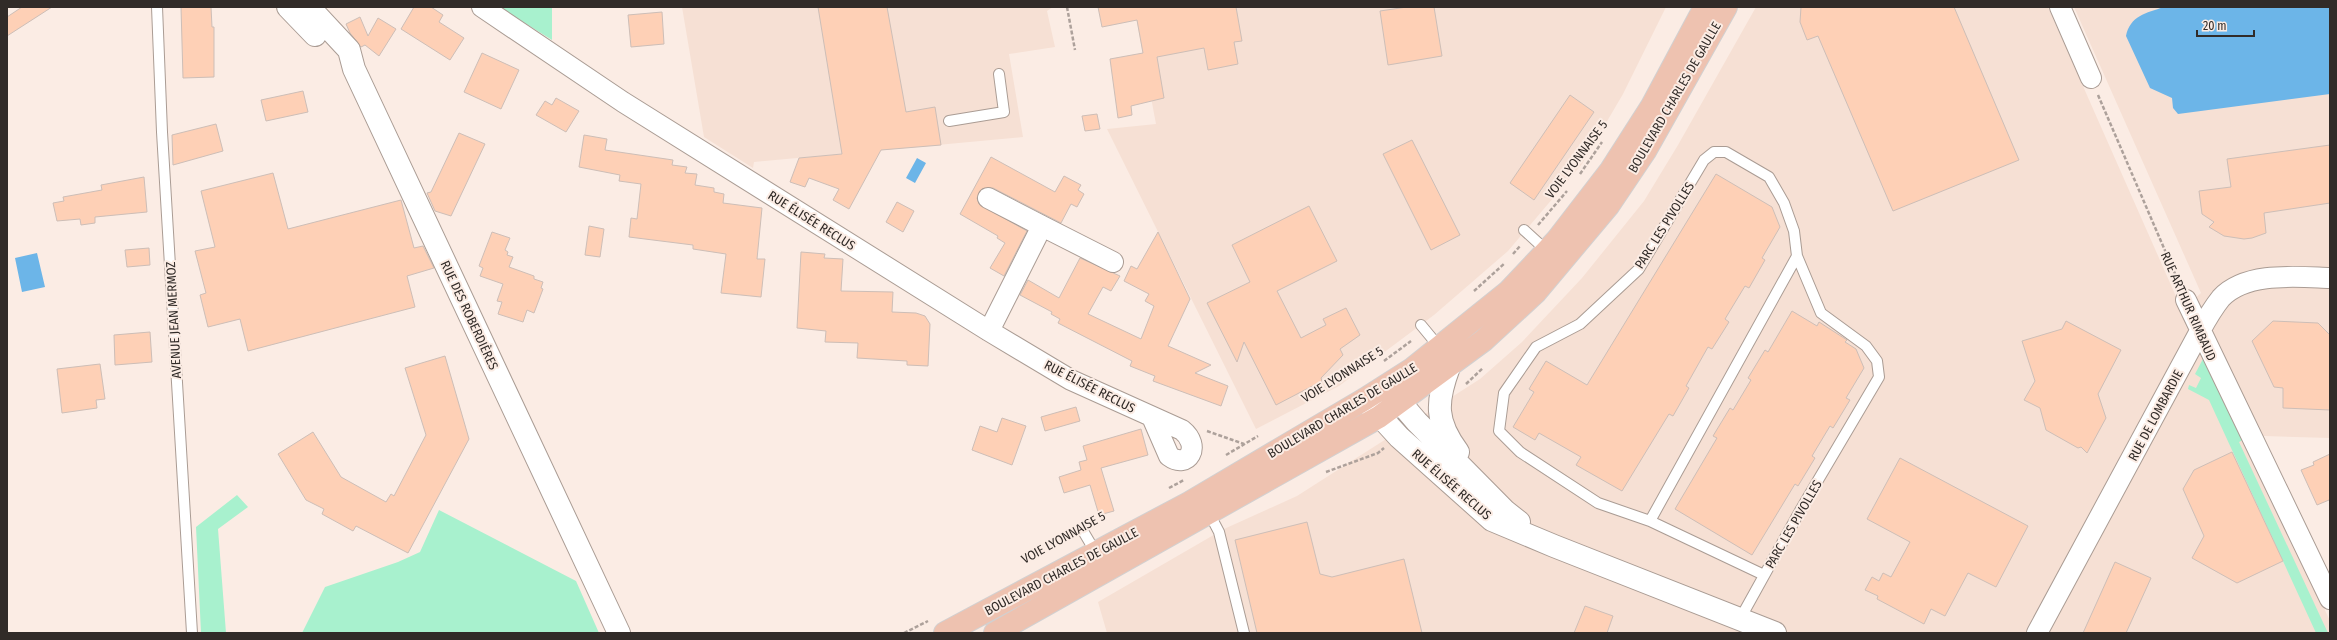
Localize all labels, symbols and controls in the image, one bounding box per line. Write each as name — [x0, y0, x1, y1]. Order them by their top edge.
scale bar — [2197, 12, 2254, 38]
street label: BOULEVARD CHARLES DE GAULLE — [1625, 19, 1724, 175]
text: 20 m — [2203, 19, 2227, 33]
street label: VOIE LYONNAISE 5 — [1542, 117, 1611, 201]
street label: PARC LES PIVOLLES — [1632, 179, 1697, 271]
street label: RUE ÉLISÉE RECLUS — [765, 188, 858, 253]
street label: RUE ARTHUR RIMBAUD — [2158, 249, 2219, 363]
street label: RUE DES ROBERDIÈRES — [438, 258, 501, 372]
street label: AVENUE JEAN MERMOZ — [163, 261, 184, 379]
street label: VOIE LYONNAISE 5 — [1299, 343, 1386, 406]
street label: RUE ÉLISÉE RECLUS — [1042, 357, 1138, 416]
street label: BOULEVARD CHARLES DE GAULLE — [1265, 360, 1420, 461]
street label: RUE DE LOMBARDIE — [2125, 367, 2186, 463]
street label: RUE ÉLISÉE RECLUS — [1409, 446, 1494, 523]
street label: PARC LES PIVOLLES — [1762, 477, 1825, 571]
street label: VOIE LYONNAISE 5 — [1019, 508, 1108, 567]
street label: BOULEVARD CHARLES DE GAULLE — [982, 525, 1140, 618]

